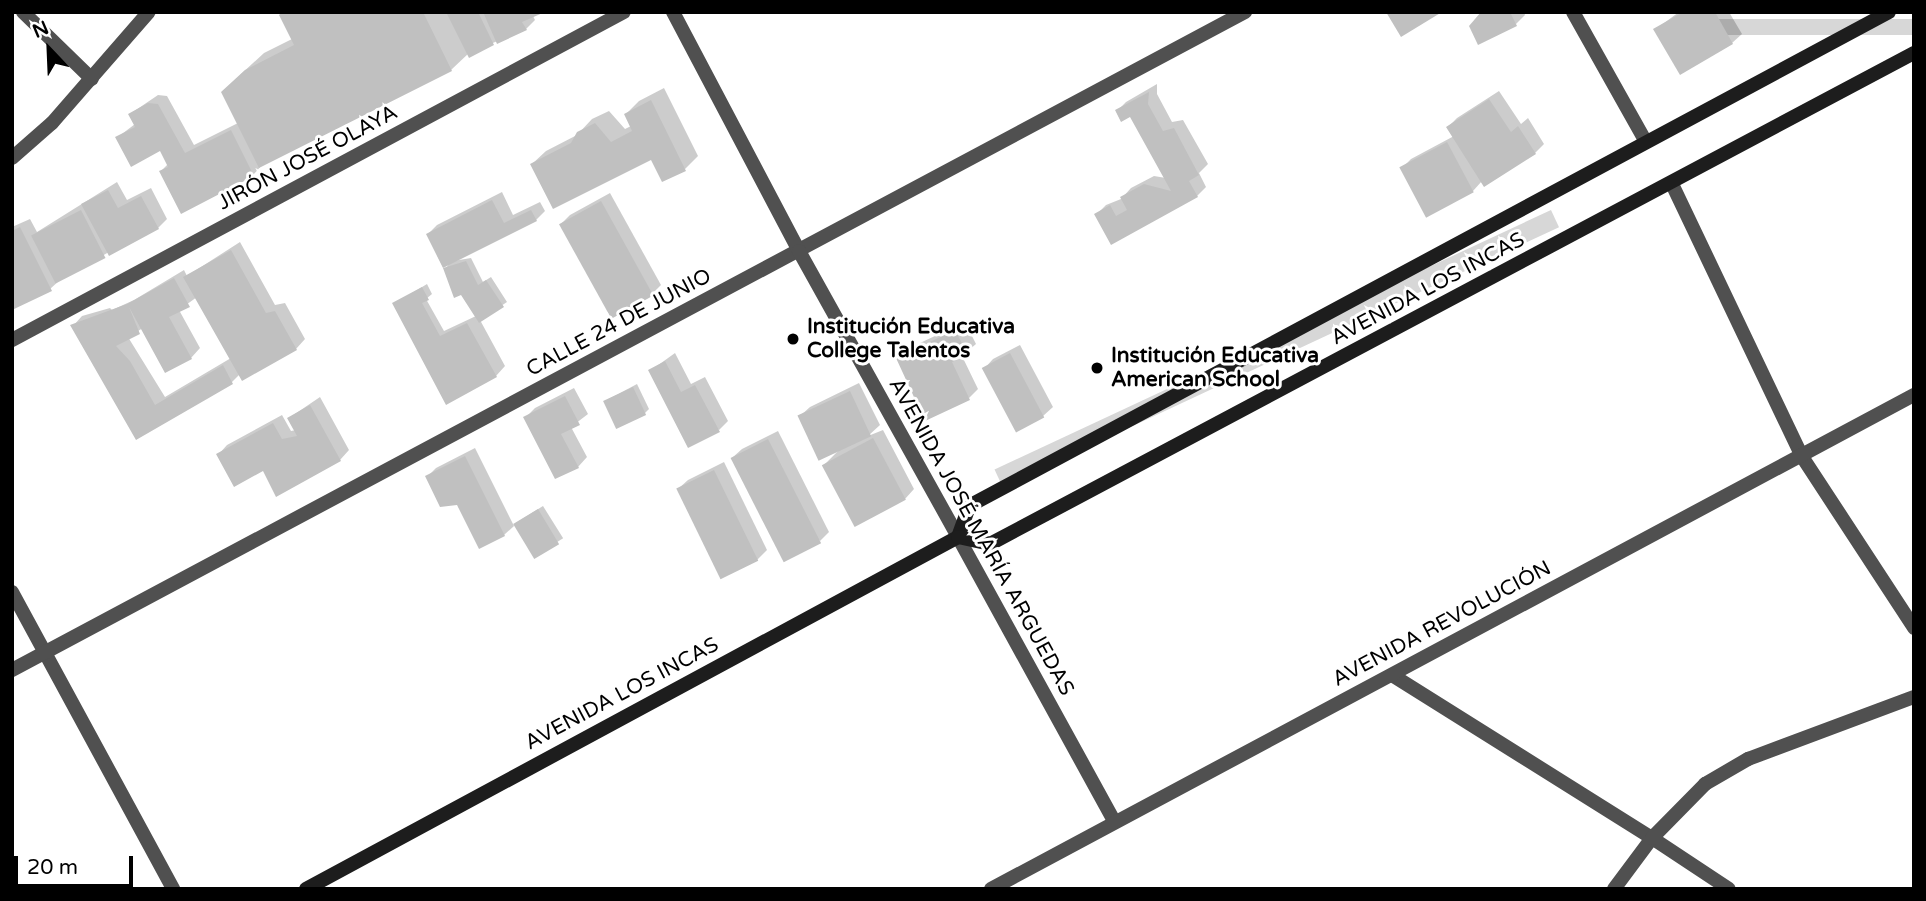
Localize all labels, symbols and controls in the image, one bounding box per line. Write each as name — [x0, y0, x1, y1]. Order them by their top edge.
north arrow — [14, 14, 84, 84]
text: N — [29, 17, 52, 43]
street label: JIRÓN JOSÉ OLAYA — [214, 100, 402, 216]
street label: AVENIDA LOS INCAS — [1327, 227, 1529, 351]
street label: CALLE 24 DE JUNIO — [522, 264, 716, 382]
place label: Institución Educativa College Talentos — [807, 314, 1015, 364]
marker: Institución Educativa College Talentos — [785, 331, 801, 347]
place label: Institución Educativa American School — [1111, 343, 1319, 393]
marker: Institución Educativa American School — [1089, 360, 1105, 376]
street label: AVENIDA JOSÉ MARÍA ARGUEDAS — [883, 374, 1079, 700]
street label: AVENIDA REVOLUCIÓN — [1328, 556, 1556, 692]
street label: AVENIDA LOS INCAS — [521, 632, 723, 756]
scale bar — [18, 842, 136, 886]
text: 20 m — [27, 855, 78, 880]

